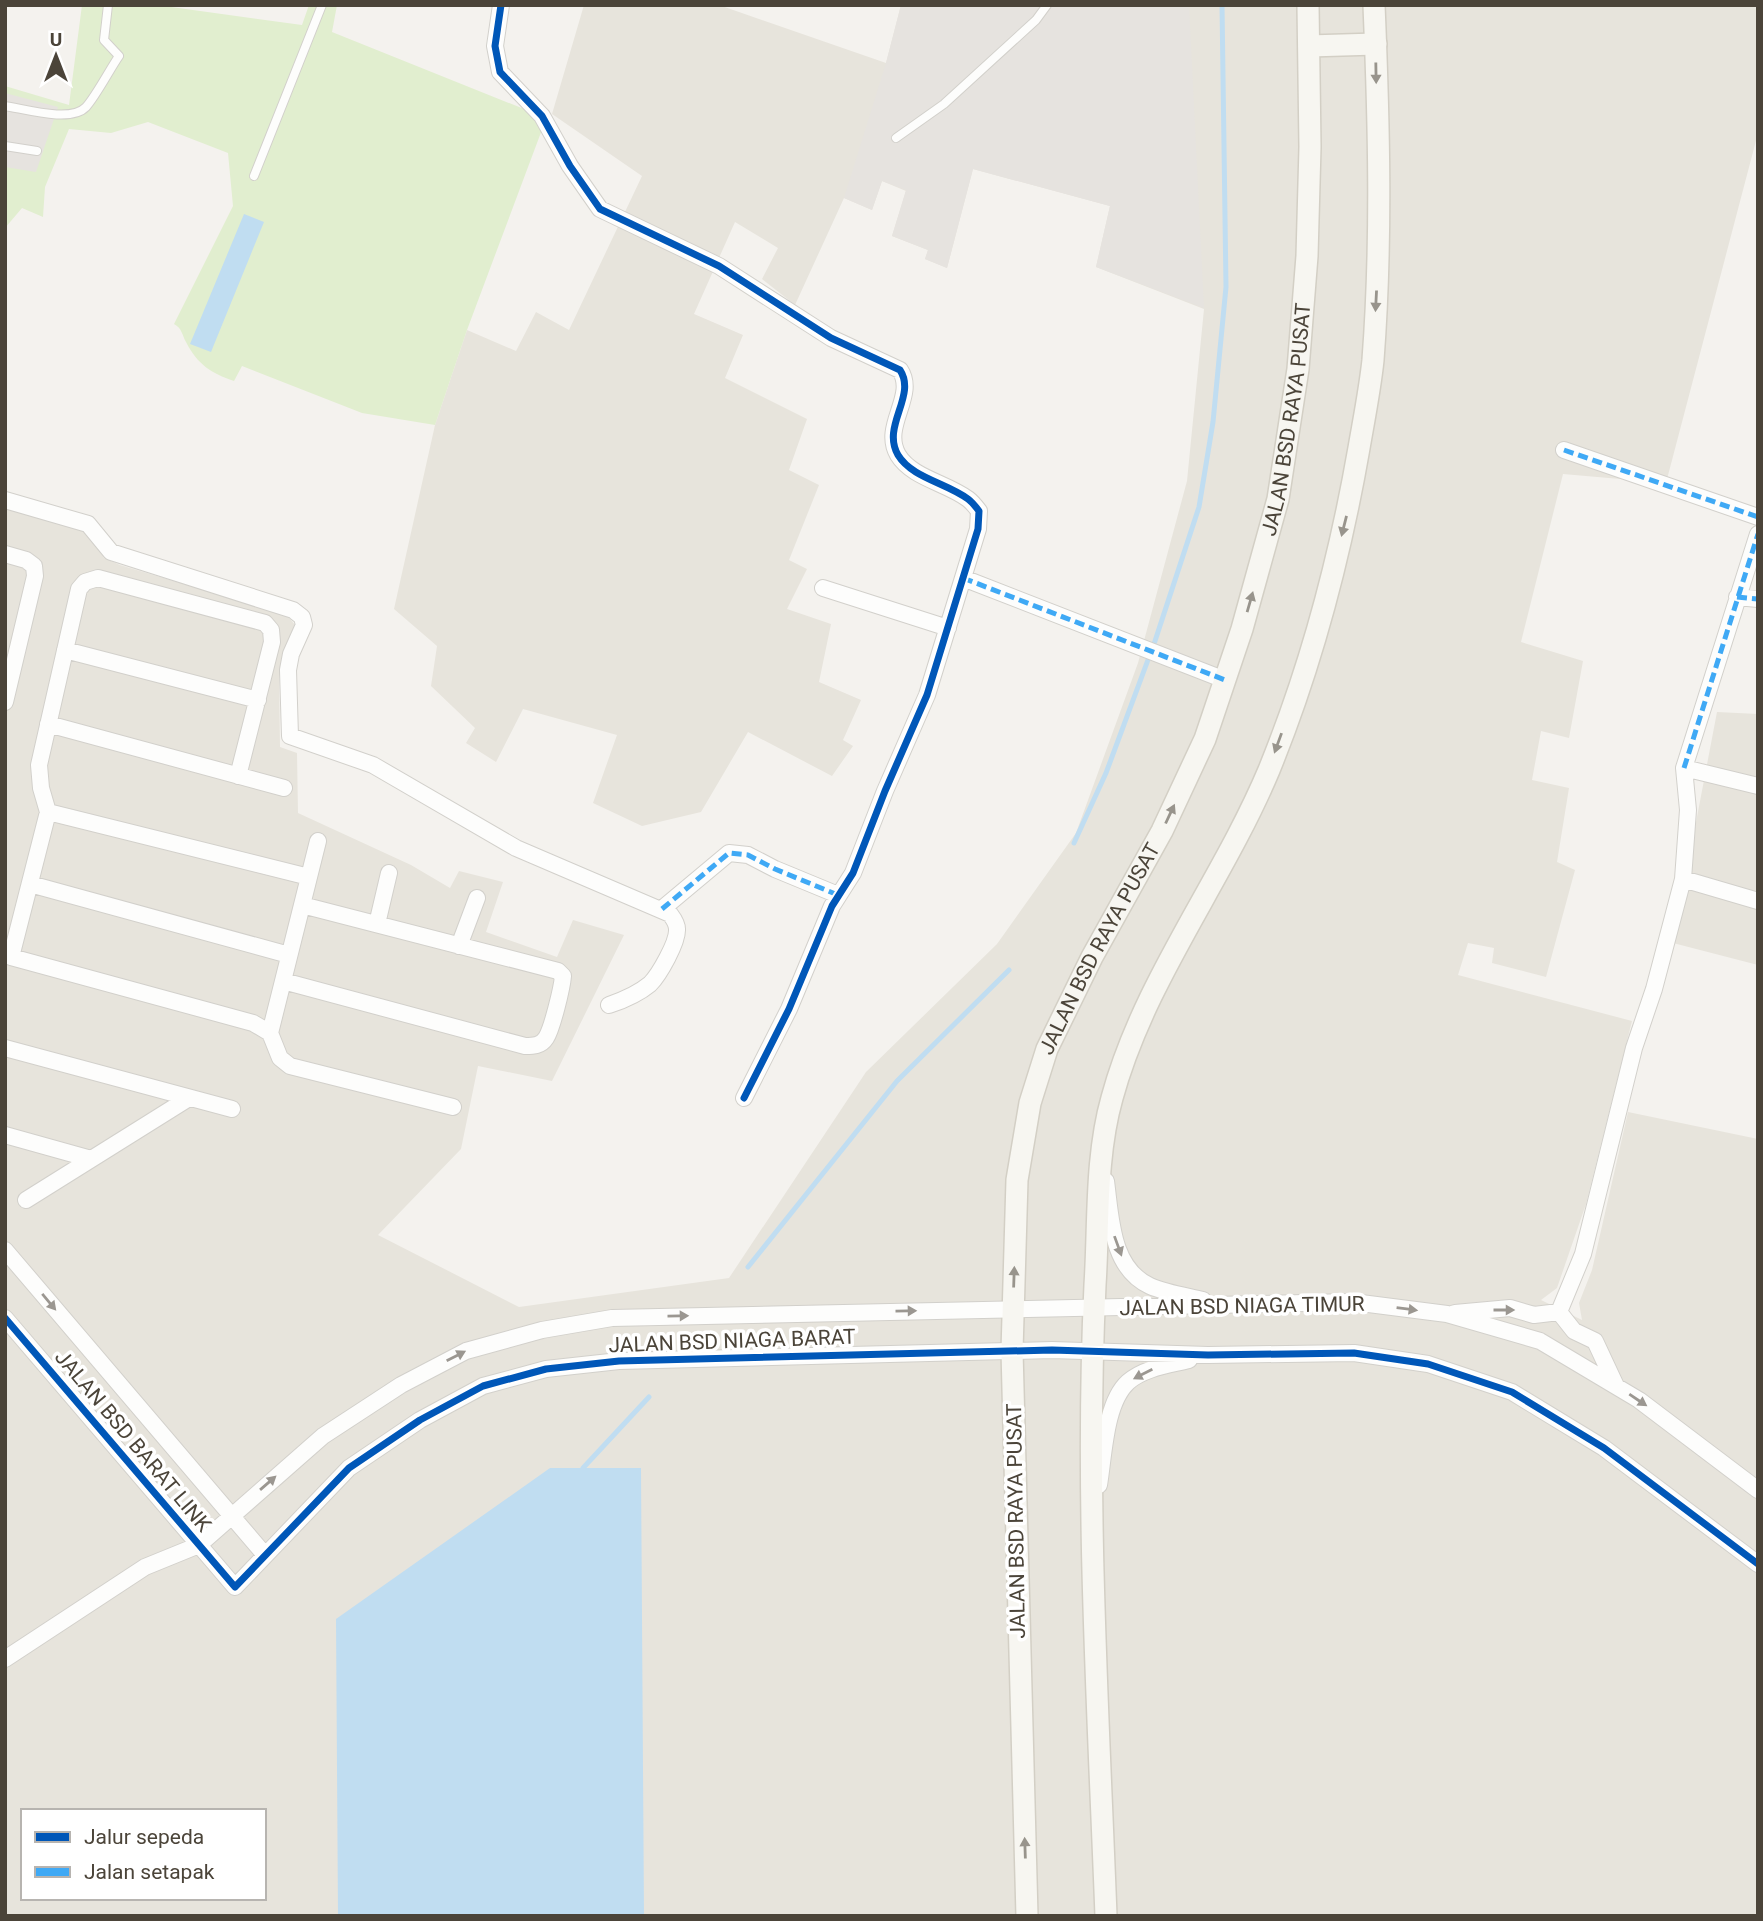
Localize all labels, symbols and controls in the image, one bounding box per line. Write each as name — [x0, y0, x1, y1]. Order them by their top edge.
north arrow — [21, 21, 91, 91]
text: U — [50, 28, 62, 51]
one-way arrow — [1371, 63, 1382, 85]
one-way arrow — [1371, 290, 1382, 312]
street label: JALAN BSD RAYA PUSAT — [1256, 302, 1315, 539]
one-way arrow — [1338, 515, 1349, 537]
one-way arrow — [1245, 591, 1255, 612]
one-way arrow — [1273, 733, 1284, 754]
one-way arrow — [1165, 804, 1176, 825]
street label: JALAN BSD RAYA PUSAT — [1034, 839, 1165, 1059]
one-way arrow — [1113, 1235, 1124, 1256]
one-way arrow — [1008, 1266, 1019, 1288]
street label: JALAN BSD NIAGA TIMUR — [1119, 1292, 1365, 1320]
one-way arrow — [42, 1293, 57, 1311]
one-way arrow — [1396, 1303, 1418, 1314]
one-way arrow — [1493, 1304, 1515, 1316]
one-way arrow — [895, 1305, 917, 1317]
one-way arrow — [667, 1310, 689, 1322]
street label: JALAN BSD NIAGA BARAT — [608, 1325, 856, 1357]
street label: JALAN BSD BARAT LINK — [50, 1345, 217, 1537]
one-way arrow — [446, 1351, 466, 1362]
one-way arrow — [1133, 1369, 1153, 1380]
one-way arrow — [1628, 1394, 1648, 1407]
street label: JALAN BSD RAYA PUSAT — [1002, 1403, 1030, 1639]
one-way arrow — [260, 1476, 277, 1492]
legend — [21, 1809, 266, 1900]
text: Jalur sepeda — [84, 1825, 204, 1849]
one-way arrow — [1020, 1836, 1031, 1858]
text: Jalan setapak — [84, 1860, 215, 1884]

